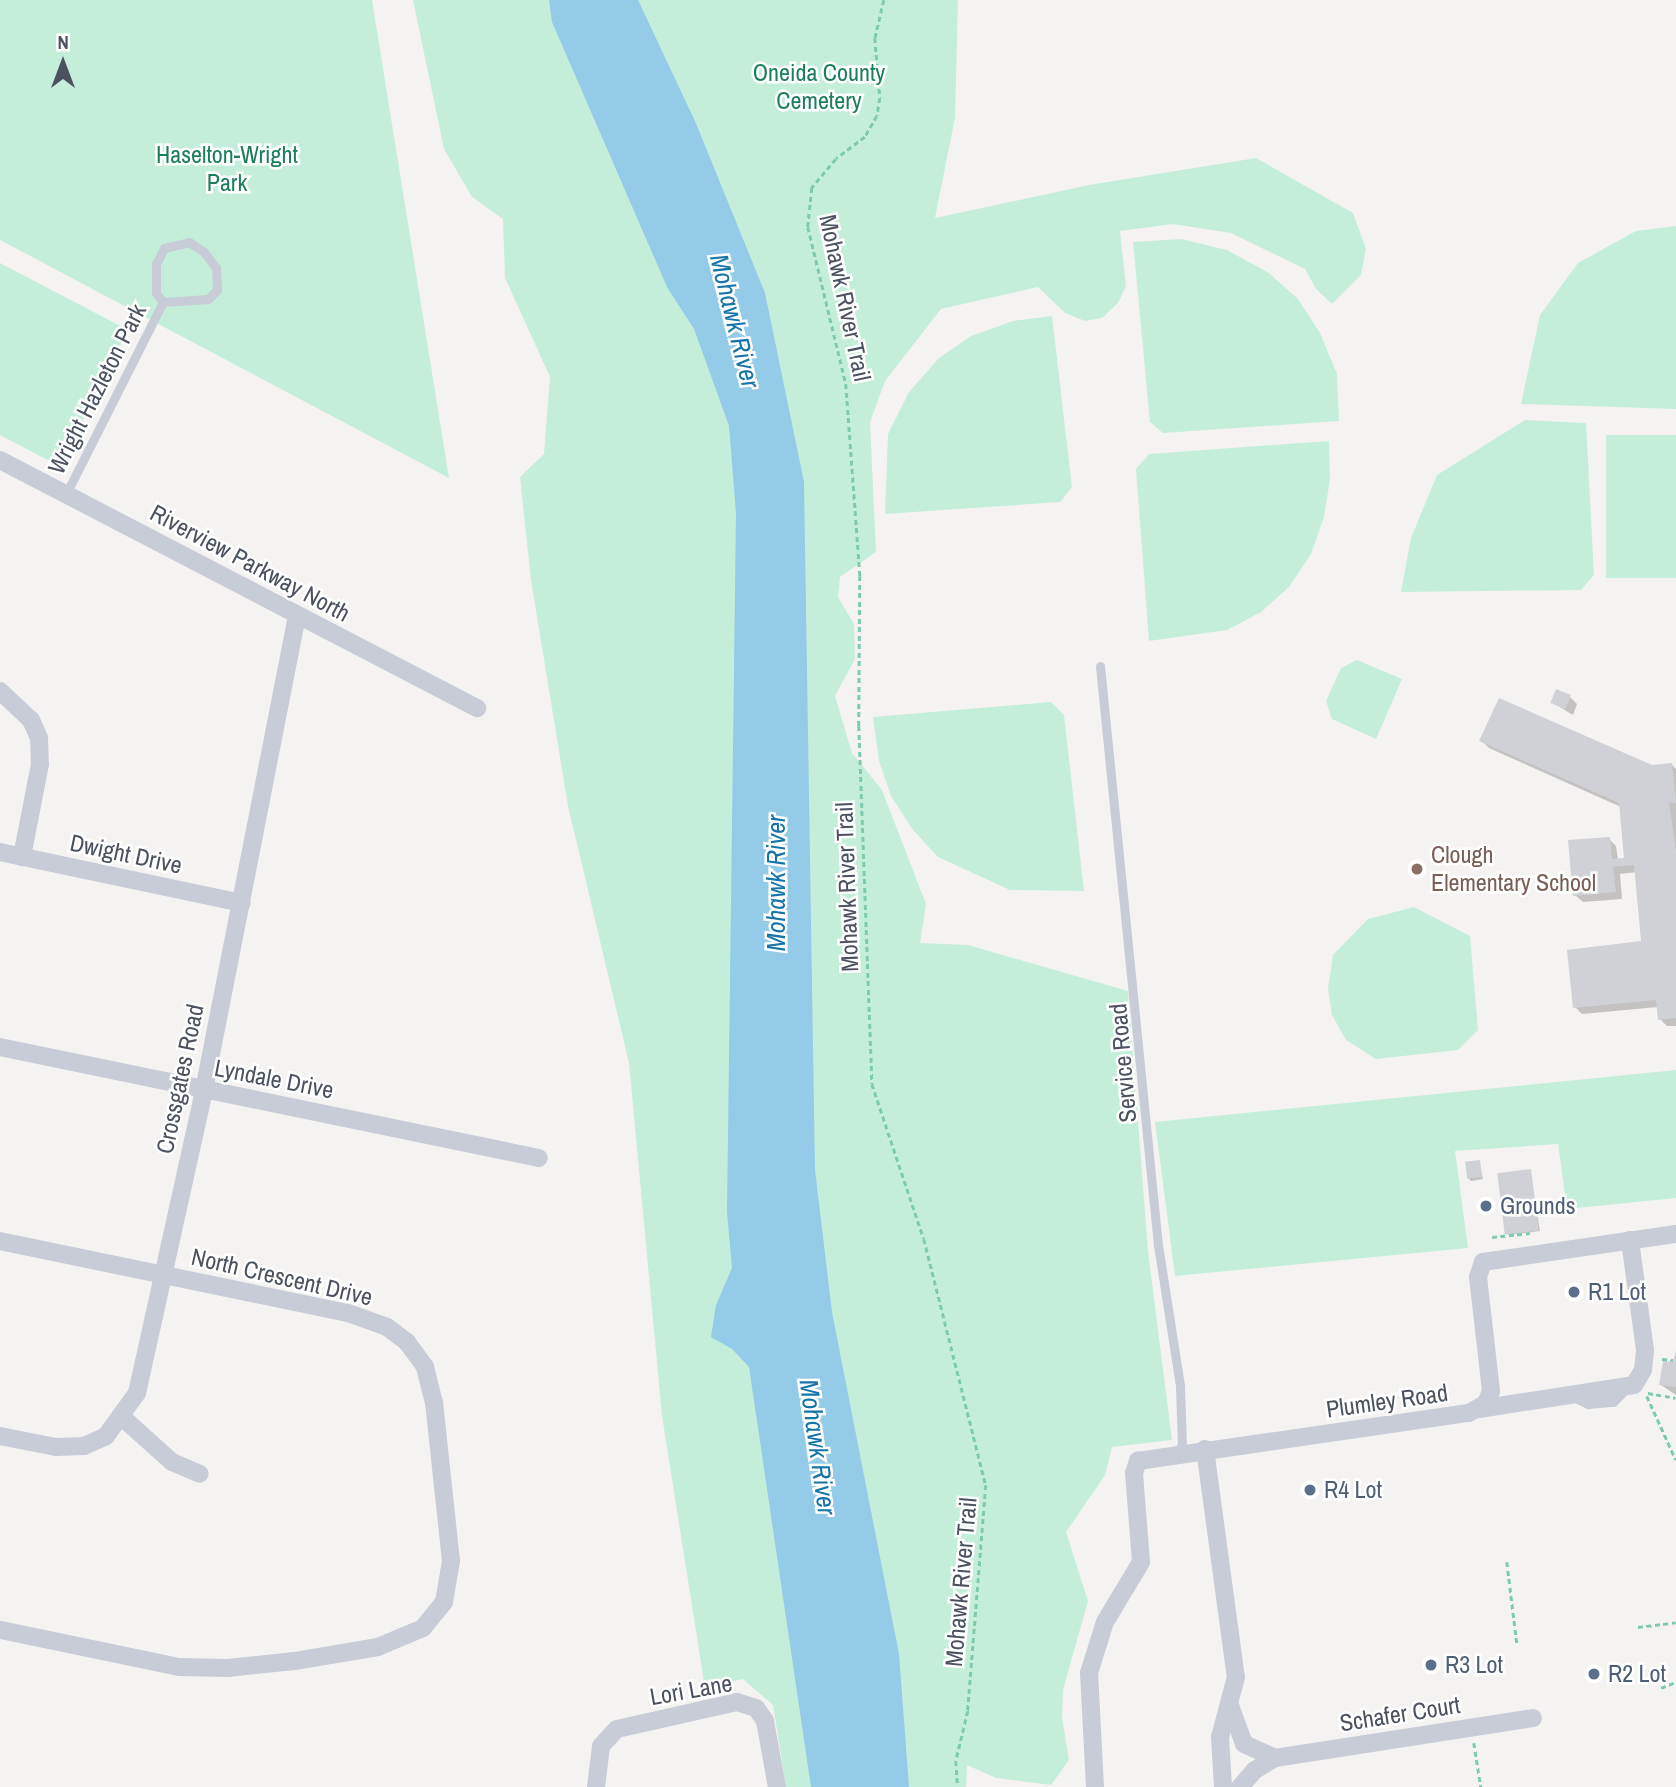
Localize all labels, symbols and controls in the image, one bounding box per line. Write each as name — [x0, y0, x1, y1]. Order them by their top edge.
north arrow — [28, 28, 98, 98]
text: N — [57, 29, 69, 55]
park label: Oneida County Cemetery — [753, 59, 885, 115]
park label: Haselton-Wright Park — [156, 141, 298, 197]
street label: Mohawk River Trail — [813, 212, 877, 384]
water label: Mohawk River — [703, 251, 767, 391]
street label: Wright Hazleton Park — [42, 299, 152, 479]
street label: Riverview Parkway North — [145, 498, 355, 628]
street label: Mohawk River Trail — [830, 802, 864, 972]
water label: Mohawk River — [760, 815, 792, 951]
street label: Dwight Drive — [67, 828, 185, 880]
place label: Clough Elementary School — [1431, 841, 1596, 897]
marker: Clough Elementary School — [1409, 861, 1425, 877]
street label: Crossgates Road — [150, 1002, 210, 1156]
street label: Service Road — [1103, 1002, 1143, 1124]
street label: Lyndale Drive — [212, 1053, 336, 1105]
place label: Grounds — [1500, 1192, 1575, 1220]
marker: Grounds — [1478, 1198, 1494, 1214]
street label: North Crescent Drive — [189, 1242, 375, 1312]
place label: R1 Lot — [1588, 1278, 1646, 1306]
marker: R1 Lot — [1566, 1284, 1582, 1300]
water label: Mohawk River — [793, 1377, 843, 1517]
street label: Plumley Road — [1324, 1378, 1450, 1424]
place label: R4 Lot — [1324, 1476, 1382, 1504]
marker: R4 Lot — [1302, 1482, 1318, 1498]
street label: Mohawk River Trail — [939, 1496, 983, 1668]
place label: R3 Lot — [1445, 1651, 1503, 1679]
marker: R3 Lot — [1423, 1657, 1439, 1673]
place label: R2 Lot — [1608, 1660, 1666, 1688]
marker: R2 Lot — [1586, 1666, 1602, 1682]
street label: Lori Lane — [648, 1669, 734, 1711]
street label: Schafer Court — [1338, 1690, 1462, 1738]

